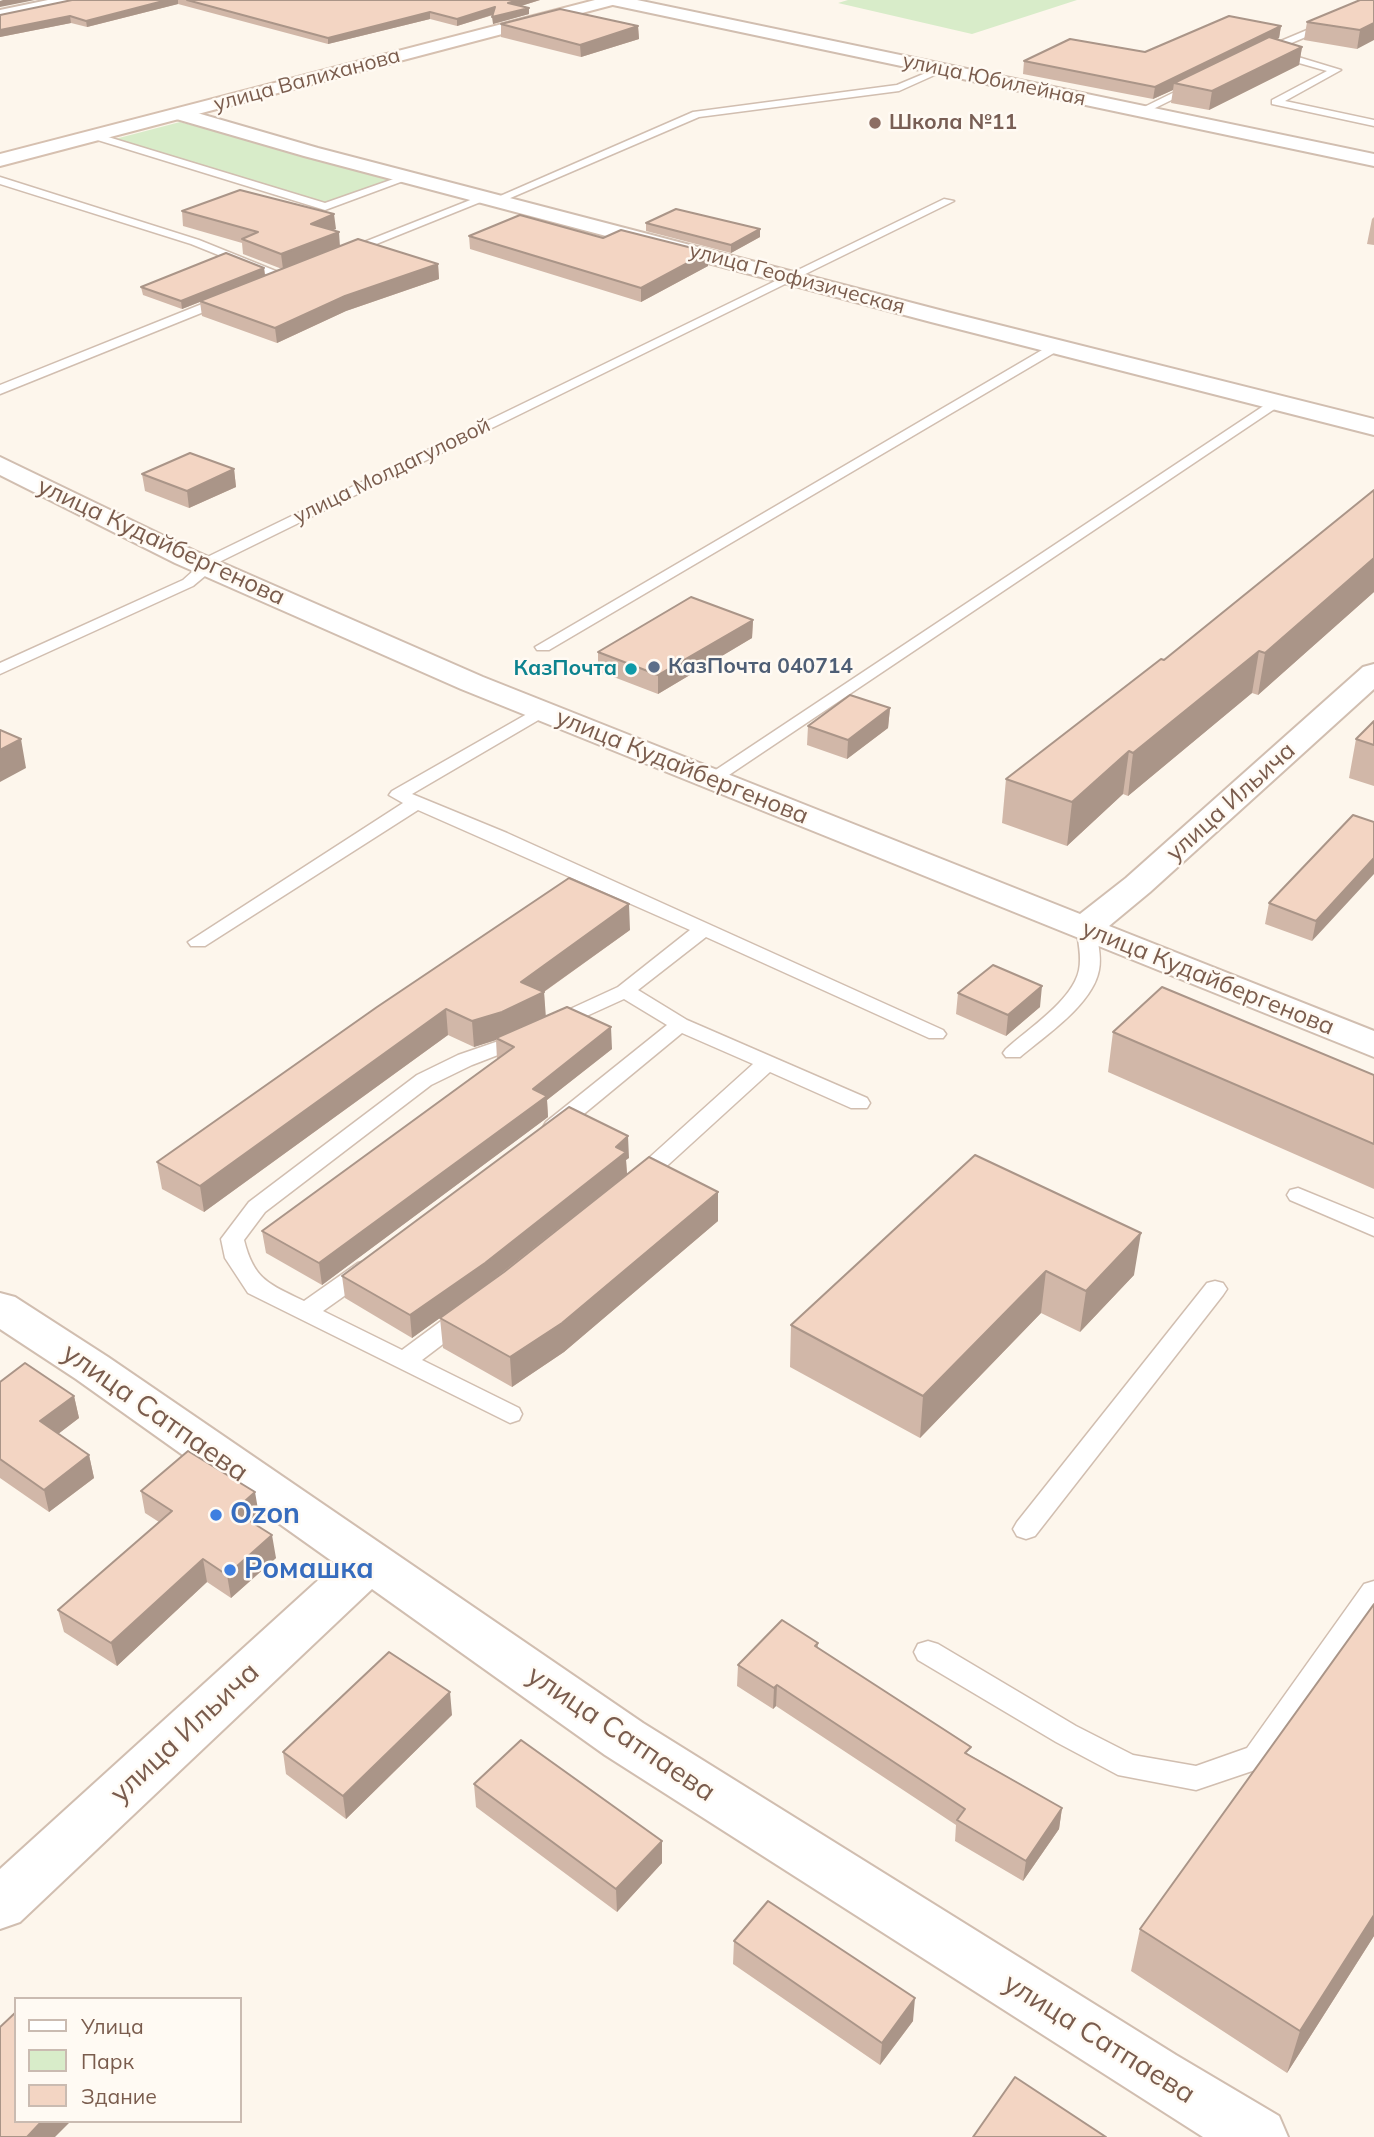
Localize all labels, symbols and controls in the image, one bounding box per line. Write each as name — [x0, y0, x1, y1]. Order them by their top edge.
street label: улица Валиханова — [211, 43, 403, 117]
street label: улица Юбилейная — [900, 48, 1088, 112]
place label: Школа №11 — [889, 110, 1017, 136]
marker: Школа №11 — [867, 115, 883, 131]
street label: улица Геофизическая — [686, 238, 908, 320]
street label: улица Молдагуловой — [290, 412, 494, 530]
street label: улица Кудайбергенова — [33, 472, 289, 612]
place label: КазПочта 040714 — [668, 654, 853, 680]
place label: КазПочта — [513, 656, 617, 682]
marker: КазПочта 040714 — [646, 659, 662, 675]
marker: КазПочта — [623, 661, 639, 677]
street label: улица Кудайбергенова — [552, 703, 812, 831]
street label: улица Ильича — [1160, 736, 1302, 868]
street label: улица Кудайбергенова — [1078, 914, 1338, 1042]
street label: улица Сатпаева — [55, 1336, 255, 1490]
place label: Ozon — [230, 1498, 300, 1532]
marker: Ozon — [208, 1507, 224, 1523]
place label: Ромашка — [244, 1553, 374, 1587]
marker: Ромашка — [222, 1562, 238, 1578]
street label: улица Ильича — [104, 1656, 266, 1810]
street label: улица Сатпаева — [521, 1659, 721, 1809]
street label: улица Сатпаева — [997, 1967, 1201, 2111]
legend — [14, 1997, 242, 2123]
text: Улица — [81, 2013, 144, 2039]
text: Парк — [81, 2048, 134, 2074]
text: Здание — [81, 2083, 157, 2109]

